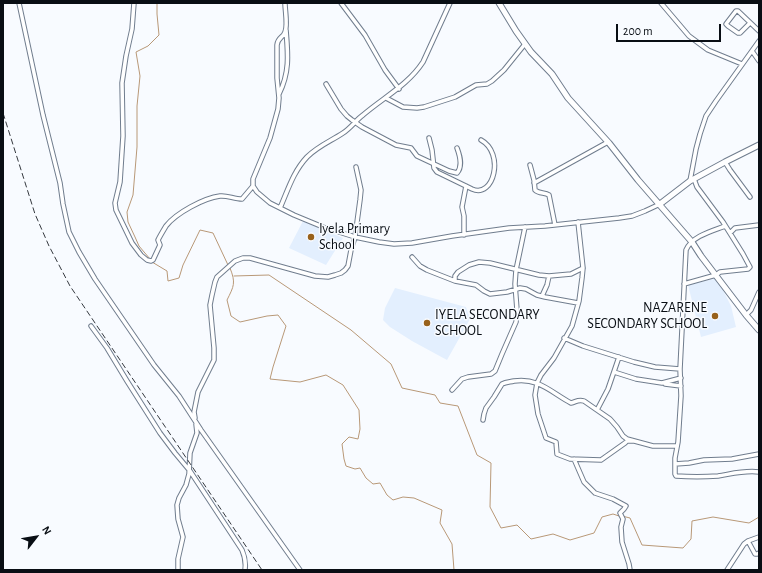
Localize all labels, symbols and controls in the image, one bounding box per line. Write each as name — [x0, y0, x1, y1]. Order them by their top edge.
scale bar — [618, 16, 723, 42]
text: 200 m — [623, 25, 653, 37]
place label: Iyela Primary School — [319, 221, 390, 254]
marker: Iyela Primary School — [306, 232, 316, 242]
place label: NAZARENE SECONDARY SCHOOL — [587, 300, 707, 332]
place label: IYELA SECONDARY SCHOOL — [435, 307, 540, 340]
marker: NAZARENE SECONDARY SCHOOL — [710, 311, 720, 321]
marker: IYELA SECONDARY SCHOOL — [422, 318, 432, 328]
north arrow — [16, 517, 56, 557]
text: N — [40, 524, 53, 537]

